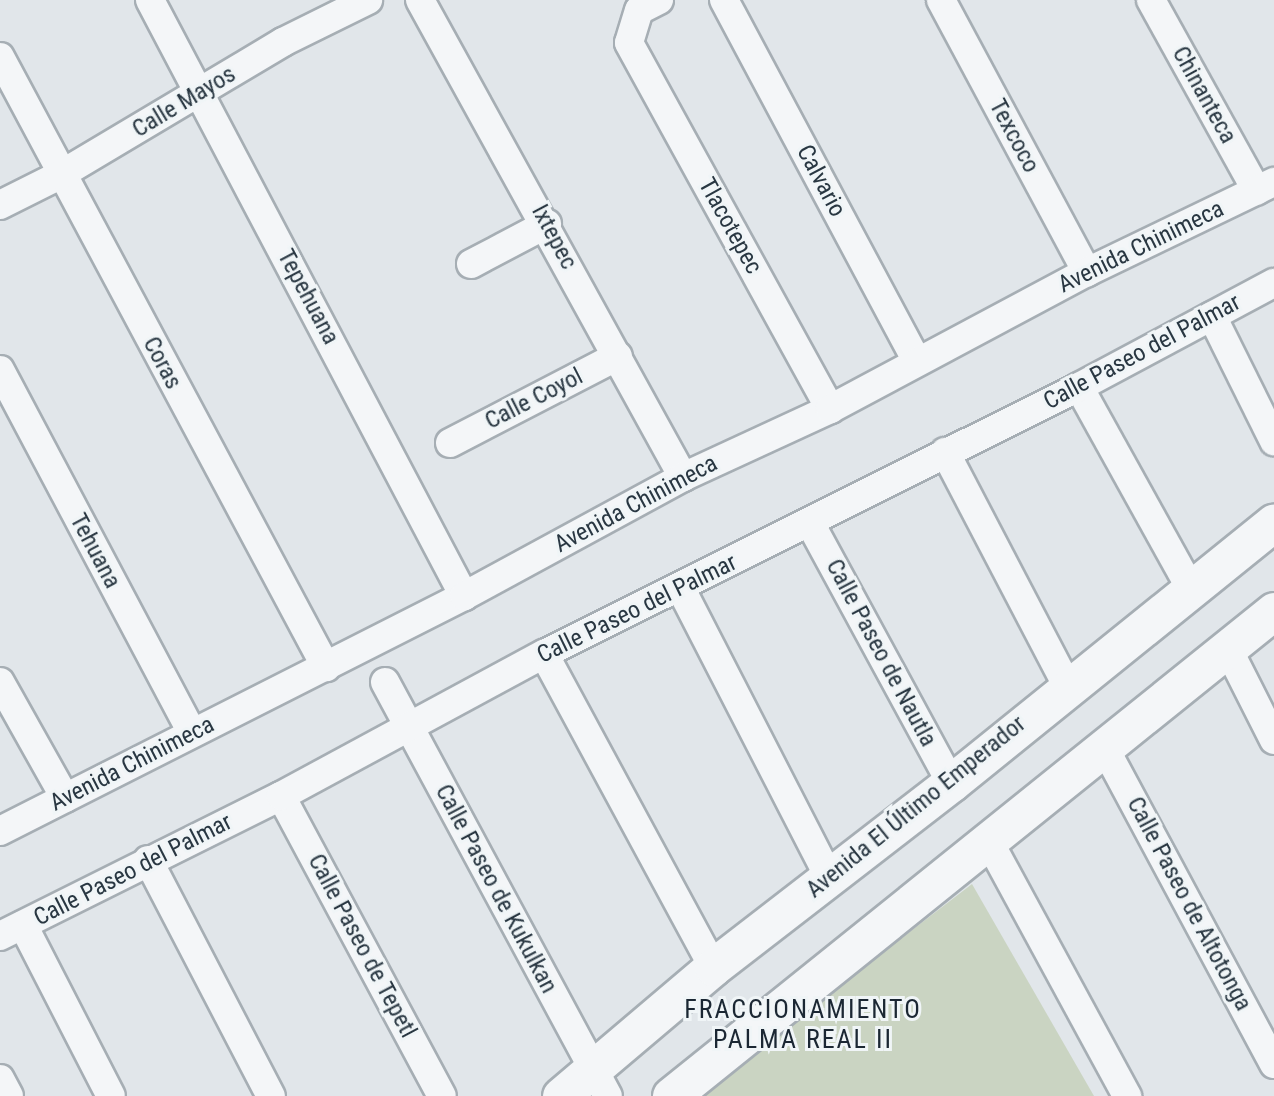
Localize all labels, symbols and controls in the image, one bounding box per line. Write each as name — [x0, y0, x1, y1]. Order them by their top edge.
street label: Chinanteca — [1166, 41, 1242, 149]
street label: Calle Mayos — [127, 60, 241, 144]
street label: Texcoco — [983, 94, 1045, 178]
street label: Calvario — [790, 140, 852, 222]
street label: Tlacotepec — [692, 173, 768, 279]
street label: Avenida Chinimeca — [1054, 195, 1228, 299]
street label: Ixtepec — [525, 200, 583, 274]
street label: Tepehuana — [271, 245, 345, 349]
street label: Calle Paseo del Palmar — [1039, 288, 1245, 416]
street label: Coras — [136, 332, 188, 394]
street label: Calle Coyol — [480, 362, 588, 436]
street label: Avenida Chinimeca — [550, 449, 722, 559]
street label: Tehuana — [63, 509, 127, 593]
street label: Calle Paseo del Palmar — [532, 548, 742, 670]
street label: Calle Paseo de Nautla — [819, 554, 943, 752]
street label: Avenida Chinimeca — [45, 710, 219, 818]
street label: Avenida El Último Emperador — [801, 710, 1031, 904]
street label: Calle Paseo de Kukulkan — [429, 780, 563, 998]
street label: Calle Paseo de Altotonga — [1120, 792, 1258, 1016]
street label: Calle Paseo del Palmar — [29, 808, 237, 932]
street label: Calle Paseo de Tepetl — [301, 849, 423, 1043]
district label: FRACCIONAMIENTO PALMA REAL II — [686, 994, 920, 1056]

